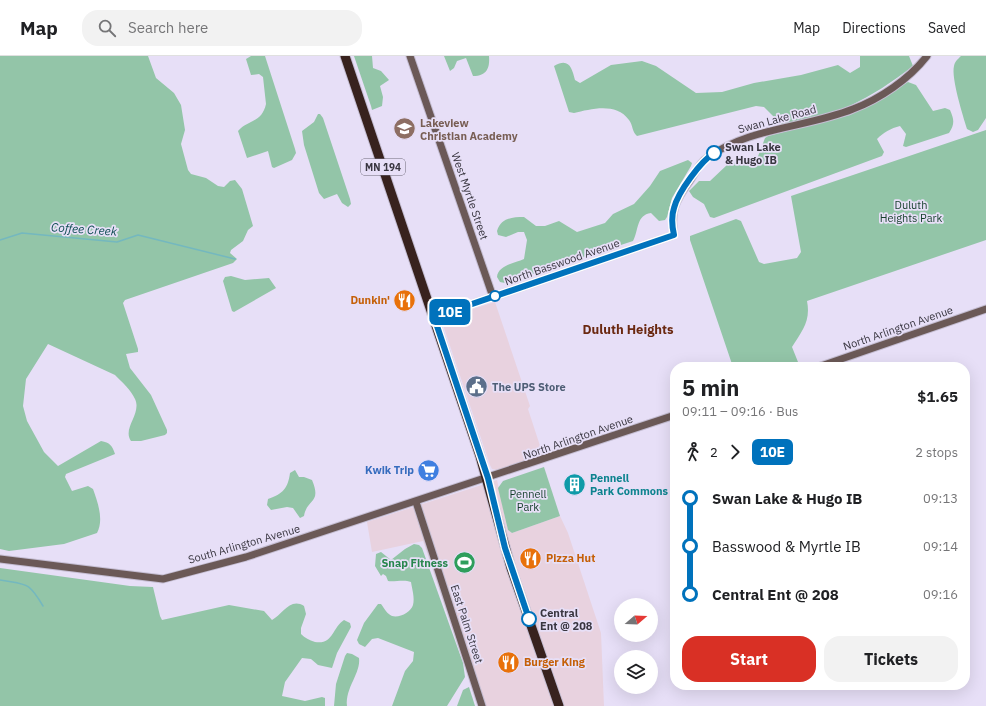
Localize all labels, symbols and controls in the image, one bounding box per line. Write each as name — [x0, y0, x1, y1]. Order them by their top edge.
search box — [82, 10, 362, 46]
text: Map — [20, 16, 58, 40]
icon: search — [96, 17, 118, 39]
text: Search here — [128, 18, 208, 37]
text: Map — [793, 19, 820, 37]
text: Directions — [842, 19, 906, 37]
text: Saved — [928, 19, 966, 37]
street label: Swan Lake Road — [736, 102, 818, 136]
school or university icon: Lakeview Christian Academy — [392, 116, 418, 142]
place label: Lakeview Christian Academy — [420, 116, 518, 143]
place label: Swan Lake & Hugo IB — [725, 140, 781, 167]
marker: Swan Lake & Hugo IB — [706, 145, 722, 161]
street label: West Myrtle Street — [448, 150, 492, 242]
road number: MN 194 — [361, 159, 405, 175]
park label: Duluth Heights Park — [880, 198, 943, 225]
water label: Coffee Creek — [50, 219, 118, 239]
street label: North Basswood Avenue — [503, 236, 621, 288]
restaurant icon: Dunkin' — [392, 287, 418, 313]
unlabelled marker — [489, 290, 501, 302]
place label: Dunkin' — [350, 293, 390, 307]
line badge: 10E — [427, 299, 473, 325]
text: 10E — [437, 303, 463, 321]
street label: North Arlington Avenue — [841, 303, 955, 353]
district label: Duluth Heights — [582, 321, 674, 338]
text: 5 min — [682, 373, 739, 402]
public building icon: The UPS Store — [464, 374, 490, 400]
place label: The UPS Store — [492, 380, 566, 394]
text: $1.65 — [917, 387, 958, 406]
text: 09:11 – 09:16 · Bus — [682, 403, 798, 420]
street label: North Arlington Avenue — [521, 412, 635, 462]
icon: walk — [682, 441, 704, 463]
icon: forward — [724, 441, 746, 463]
text: 10E — [760, 443, 785, 461]
text: 2 — [710, 444, 718, 461]
text: 2 stops — [915, 444, 958, 461]
supermarket icon: Kwik Trip — [416, 457, 442, 483]
place label: Kwik Trip — [365, 463, 414, 477]
building icon: Pennell Park Commons — [561, 471, 587, 497]
place label: Pennell Park Commons — [590, 471, 668, 498]
park label: Pennell Park — [510, 487, 546, 514]
text: Swan Lake & Hugo IB — [712, 489, 862, 508]
text: 09:13 — [923, 490, 958, 507]
street label: South Arlington Avenue — [186, 521, 302, 567]
text: Basswood & Myrtle IB — [712, 537, 861, 556]
text: 09:14 — [923, 538, 958, 555]
restaurant icon: Pizza Hut — [517, 545, 543, 571]
sports icon: Snap Fitness — [451, 550, 477, 576]
place label: Pizza Hut — [546, 551, 595, 565]
place label: Snap Fitness — [381, 556, 448, 570]
street label: East Palm Street — [448, 583, 486, 665]
text: Central Ent @ 208 — [712, 585, 839, 604]
text: 09:16 — [923, 586, 958, 603]
north arrow — [614, 598, 658, 642]
map controls — [614, 598, 658, 694]
place label: Central Ent @ 208 — [540, 606, 593, 633]
marker: Central Ent @ 208 — [521, 611, 537, 627]
button: Start — [682, 636, 816, 682]
button: Tickets — [824, 636, 958, 682]
restaurant icon: Burger King — [495, 649, 521, 675]
button: layers — [614, 650, 658, 694]
place label: Burger King — [524, 655, 586, 669]

